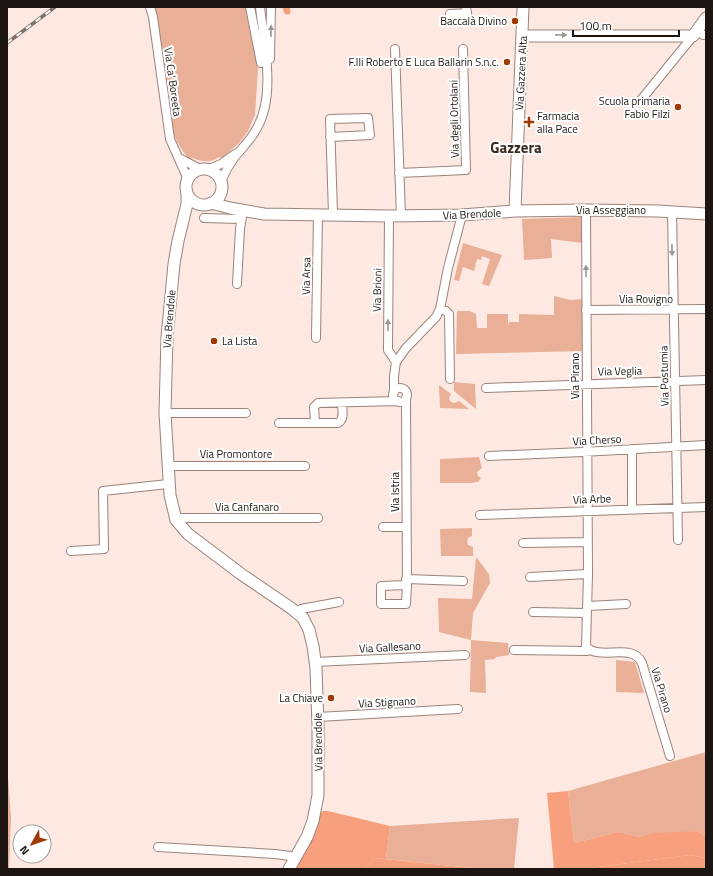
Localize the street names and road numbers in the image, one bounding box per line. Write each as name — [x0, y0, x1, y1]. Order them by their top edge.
street label: Via Gazzera Alta — [511, 35, 531, 111]
street label: Via Ca' Boreeta — [160, 46, 186, 118]
street label: Via degli Ortolani — [445, 80, 463, 158]
street label: Via Asseggiano — [576, 202, 646, 218]
street label: Via Brendole — [442, 204, 502, 224]
street label: Via Arsa — [298, 257, 314, 295]
street label: Via Brioni — [369, 268, 385, 312]
street label: Via Brendole — [158, 289, 180, 349]
street label: Via Rovigno — [619, 291, 673, 307]
street label: Via Postumia — [655, 345, 673, 407]
street label: Via Pirano — [567, 352, 583, 399]
street label: Via Veglia — [598, 363, 643, 379]
street label: Via Cherso — [572, 431, 622, 449]
street label: Via Promontore — [200, 446, 273, 462]
street label: Via Istria — [387, 471, 403, 512]
street label: Via Arbe — [573, 490, 612, 508]
street label: Via Canfanaro — [215, 499, 279, 515]
street label: Via Gallesano — [359, 637, 422, 657]
street label: Via Pirano — [648, 665, 677, 715]
street label: Via Stignano — [358, 692, 416, 711]
street label: Via Brendole — [309, 712, 327, 771]

